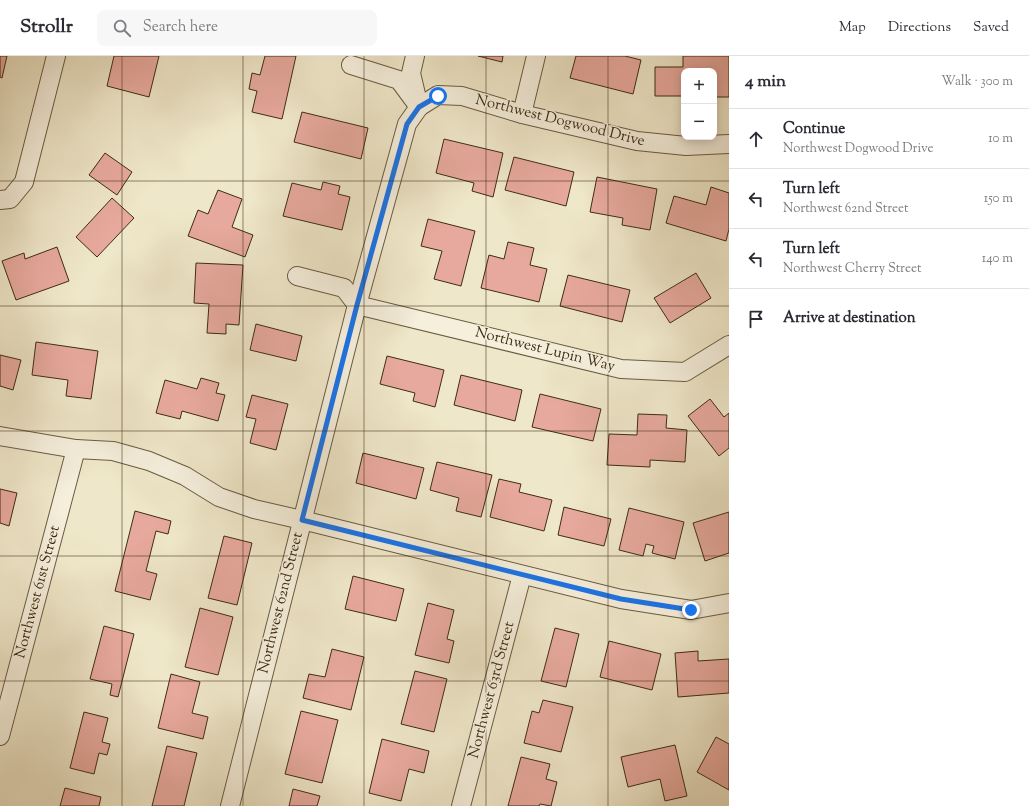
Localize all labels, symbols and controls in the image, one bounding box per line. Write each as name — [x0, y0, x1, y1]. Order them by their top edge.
search box — [97, 10, 377, 46]
text: Strollr — [20, 14, 73, 41]
icon: search — [111, 17, 133, 39]
text: Search here — [143, 17, 218, 38]
text: Map — [839, 18, 866, 38]
text: Directions — [888, 18, 951, 38]
text: Saved — [973, 18, 1009, 38]
map controls — [681, 68, 717, 140]
button: + — [681, 68, 717, 104]
text: 4 min — [745, 70, 786, 94]
text: Walk · 300 m — [941, 73, 1013, 91]
route start — [429, 87, 447, 105]
street label: Northwest Dogwood Drive — [473, 90, 647, 152]
button: − — [681, 104, 717, 140]
text: Continue — [783, 119, 845, 140]
icon: ahead — [745, 128, 767, 150]
text: 10 m — [988, 130, 1013, 148]
text: Northwest Dogwood Drive — [783, 140, 934, 158]
text: Turn left — [783, 179, 840, 200]
icon: left — [745, 188, 767, 210]
text: 150 m — [984, 190, 1013, 208]
text: Northwest 62nd Street — [783, 200, 909, 218]
text: Turn left — [783, 239, 840, 260]
icon: left — [745, 248, 767, 270]
text: 140 m — [982, 250, 1013, 268]
text: Northwest Cherry Street — [783, 260, 921, 278]
icon: arrive — [745, 308, 767, 330]
text: Arrive at destination — [783, 308, 916, 329]
street label: Northwest Lupin Way — [473, 322, 618, 378]
street label: Northwest 61st Street — [10, 523, 66, 661]
street label: Northwest 62nd Street — [253, 530, 309, 676]
route end — [682, 601, 700, 619]
street label: Northwest 63rd Street — [464, 619, 520, 761]

